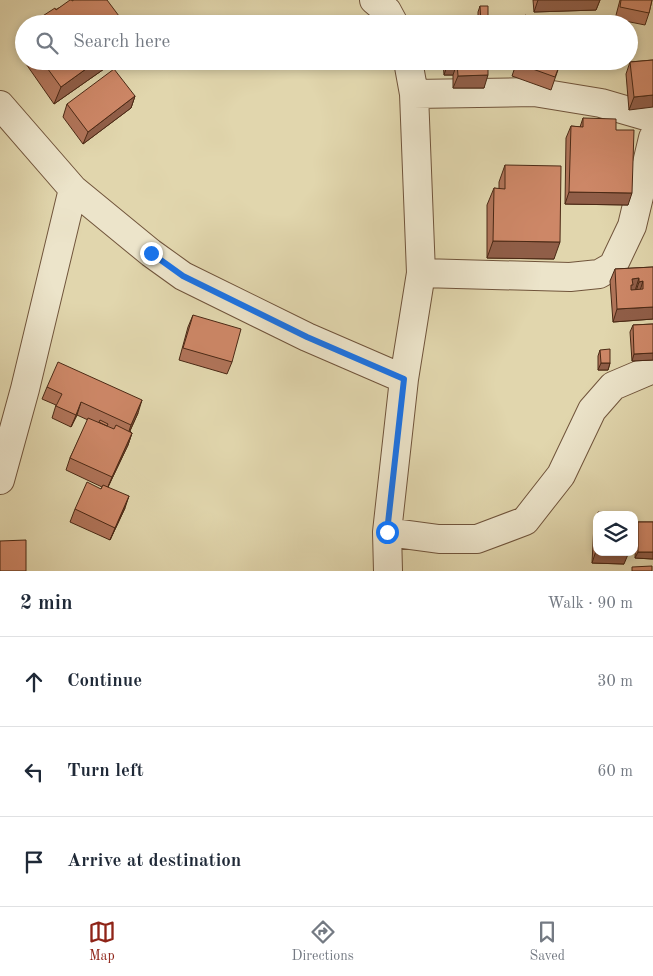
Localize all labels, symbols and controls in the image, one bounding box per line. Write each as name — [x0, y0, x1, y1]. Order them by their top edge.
search box — [15, 15, 638, 70]
icon: search — [33, 29, 61, 57]
text: Search here — [73, 33, 170, 52]
route end — [140, 242, 163, 265]
map controls — [593, 511, 638, 556]
button: layers — [593, 511, 638, 556]
route start — [376, 521, 399, 544]
text: 2 min — [20, 593, 73, 614]
text: Walk · 90 m — [547, 596, 633, 612]
icon: ahead — [20, 668, 48, 696]
text: Continue — [67, 672, 142, 691]
text: 30 m — [597, 674, 633, 690]
icon: left — [20, 758, 48, 786]
text: Turn left — [67, 762, 144, 781]
text: 60 m — [597, 764, 633, 780]
icon: arrive — [20, 848, 48, 876]
text: Arrive at destination — [67, 852, 241, 871]
tab: Map — [88, 918, 116, 965]
tab: Directions — [292, 918, 354, 965]
tab: Saved — [529, 918, 565, 965]

